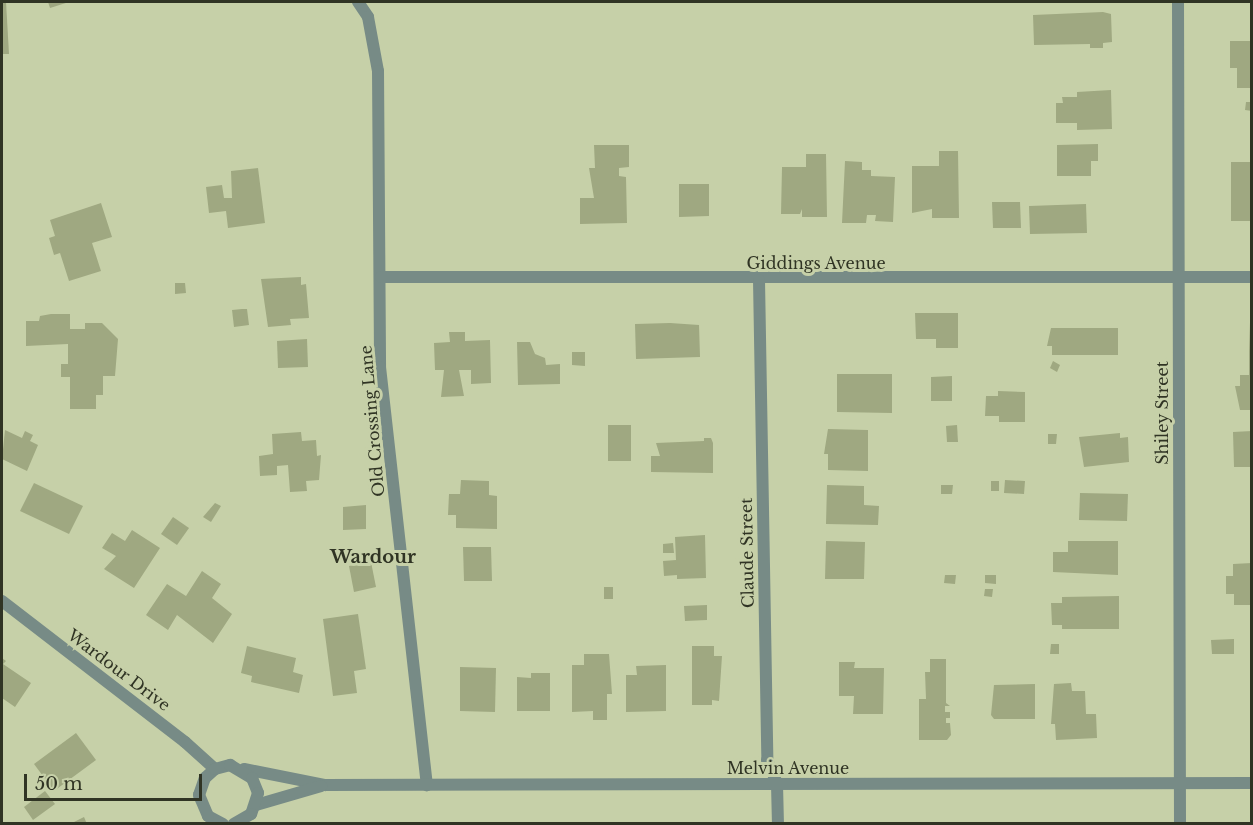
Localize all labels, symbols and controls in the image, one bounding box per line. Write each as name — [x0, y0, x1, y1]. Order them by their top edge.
street label: Giddings Avenue — [746, 253, 886, 273]
street label: Old Crossing Lane — [356, 344, 388, 498]
street label: Shiley Street — [1152, 361, 1172, 465]
street label: Claude Street — [736, 498, 758, 608]
district label: Wardour — [330, 546, 416, 568]
street label: Wardour Drive — [64, 625, 174, 715]
street label: Melvin Avenue — [726, 758, 850, 778]
scale bar — [27, 762, 206, 800]
text: 50 m — [35, 773, 83, 795]

